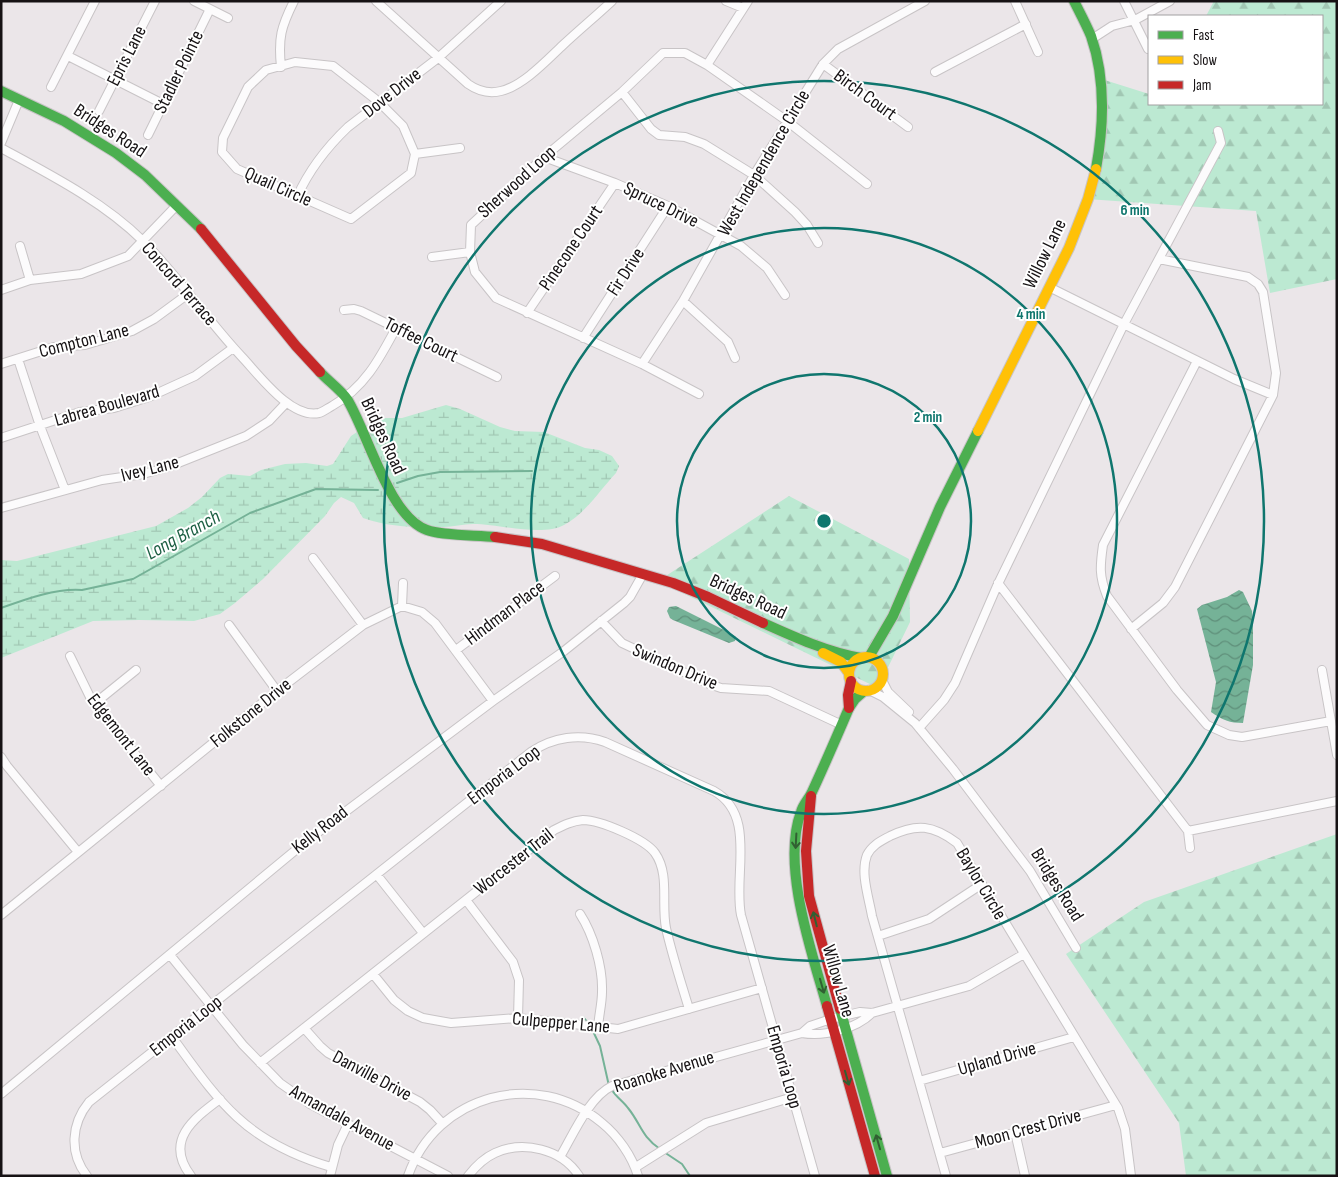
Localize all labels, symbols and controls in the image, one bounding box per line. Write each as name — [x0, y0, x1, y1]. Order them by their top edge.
legend — [1148, 15, 1323, 105]
street label: Epris Lane — [102, 22, 152, 90]
text: Fast — [1193, 26, 1215, 45]
street label: Stadler Pointe — [149, 27, 209, 117]
text: Slow — [1193, 51, 1217, 70]
street label: Dove Drive — [358, 63, 426, 123]
street label: Birch Court — [829, 64, 901, 126]
text: Jam — [1192, 76, 1211, 95]
street label: West Independence Circle — [713, 86, 815, 240]
street label: Bridges Road — [69, 99, 151, 163]
street label: Sherwood Loop — [473, 141, 561, 223]
street label: Quail Circle — [241, 162, 315, 212]
street label: Spruce Drive — [620, 177, 702, 233]
street label: Pinecone Court — [534, 201, 608, 295]
text: 6 min — [1120, 201, 1150, 220]
street label: Willow Lane — [1018, 215, 1072, 293]
street label: Concord Terrace — [136, 237, 222, 331]
street label: Fir Drive — [602, 244, 650, 300]
text: 4 min — [1017, 305, 1045, 324]
street label: Toffee Court — [380, 312, 462, 368]
street label: Compton Lane — [37, 319, 131, 363]
street label: Labrea Boulevard — [52, 380, 162, 432]
street label: Bridges Road — [355, 394, 411, 478]
text: 2 min — [914, 408, 942, 427]
street label: Ivey Lane — [119, 451, 181, 487]
water label: Long Branch — [142, 505, 224, 565]
centre of rings — [815, 512, 833, 530]
street label: Bridges Road — [706, 569, 790, 625]
street label: Hindman Place — [461, 576, 549, 650]
street label: Swindon Drive — [629, 639, 721, 695]
street label: Folkstone Drive — [206, 673, 296, 753]
street label: Edgemont Lane — [82, 689, 160, 781]
street label: Emporia Loop — [463, 740, 545, 810]
street label: Kelly Road — [287, 801, 353, 859]
street label: Worcester Trail — [470, 824, 558, 900]
one-way arrow — [792, 833, 801, 849]
street label: Baylor Circle — [951, 844, 1011, 924]
street label: Bridges Road — [1026, 844, 1088, 926]
one-way arrow — [810, 911, 819, 927]
street label: Willow Lane — [817, 942, 859, 1020]
one-way arrow — [817, 978, 827, 994]
street label: Emporia Loop — [145, 991, 227, 1061]
street label: Culpepper Lane — [511, 1007, 611, 1039]
street label: Emporia Loop — [761, 1023, 807, 1111]
street label: Upland Drive — [955, 1037, 1039, 1081]
street label: Danville Drive — [328, 1046, 416, 1106]
street label: Roanoke Avenue — [611, 1046, 717, 1098]
one-way arrow — [843, 1070, 853, 1086]
street label: Annandale Avenue — [285, 1079, 398, 1156]
street label: Moon Crest Drive — [972, 1104, 1084, 1154]
one-way arrow — [872, 1135, 882, 1151]

